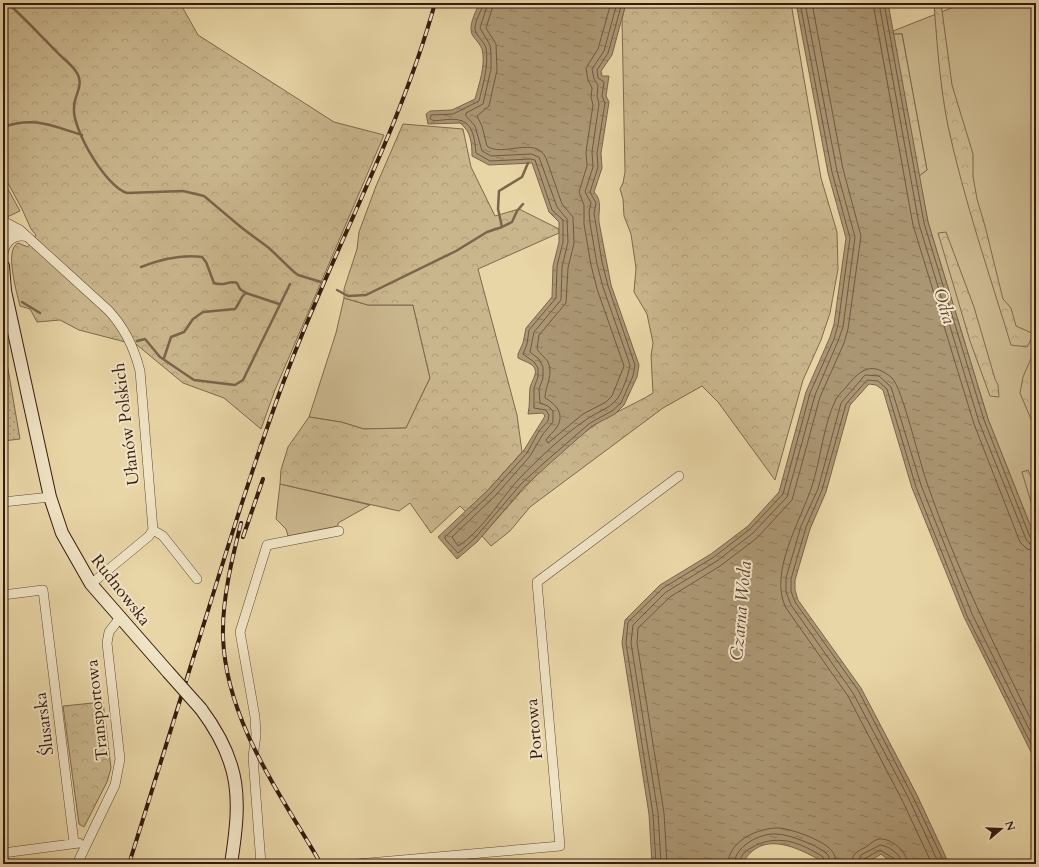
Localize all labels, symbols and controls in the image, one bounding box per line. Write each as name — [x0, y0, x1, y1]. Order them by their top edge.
water label: Odra — [927, 285, 961, 327]
street label: Ułanów Polskich — [107, 361, 145, 487]
street label: Rudnowska — [86, 550, 157, 631]
water label: Czarna Woda — [724, 560, 758, 662]
street label: Transportowa — [80, 658, 114, 762]
street label: Ślusarska — [29, 690, 59, 757]
street label: Portowa — [520, 697, 548, 760]
north arrow — [981, 809, 1021, 849]
text: N — [1001, 819, 1019, 833]

